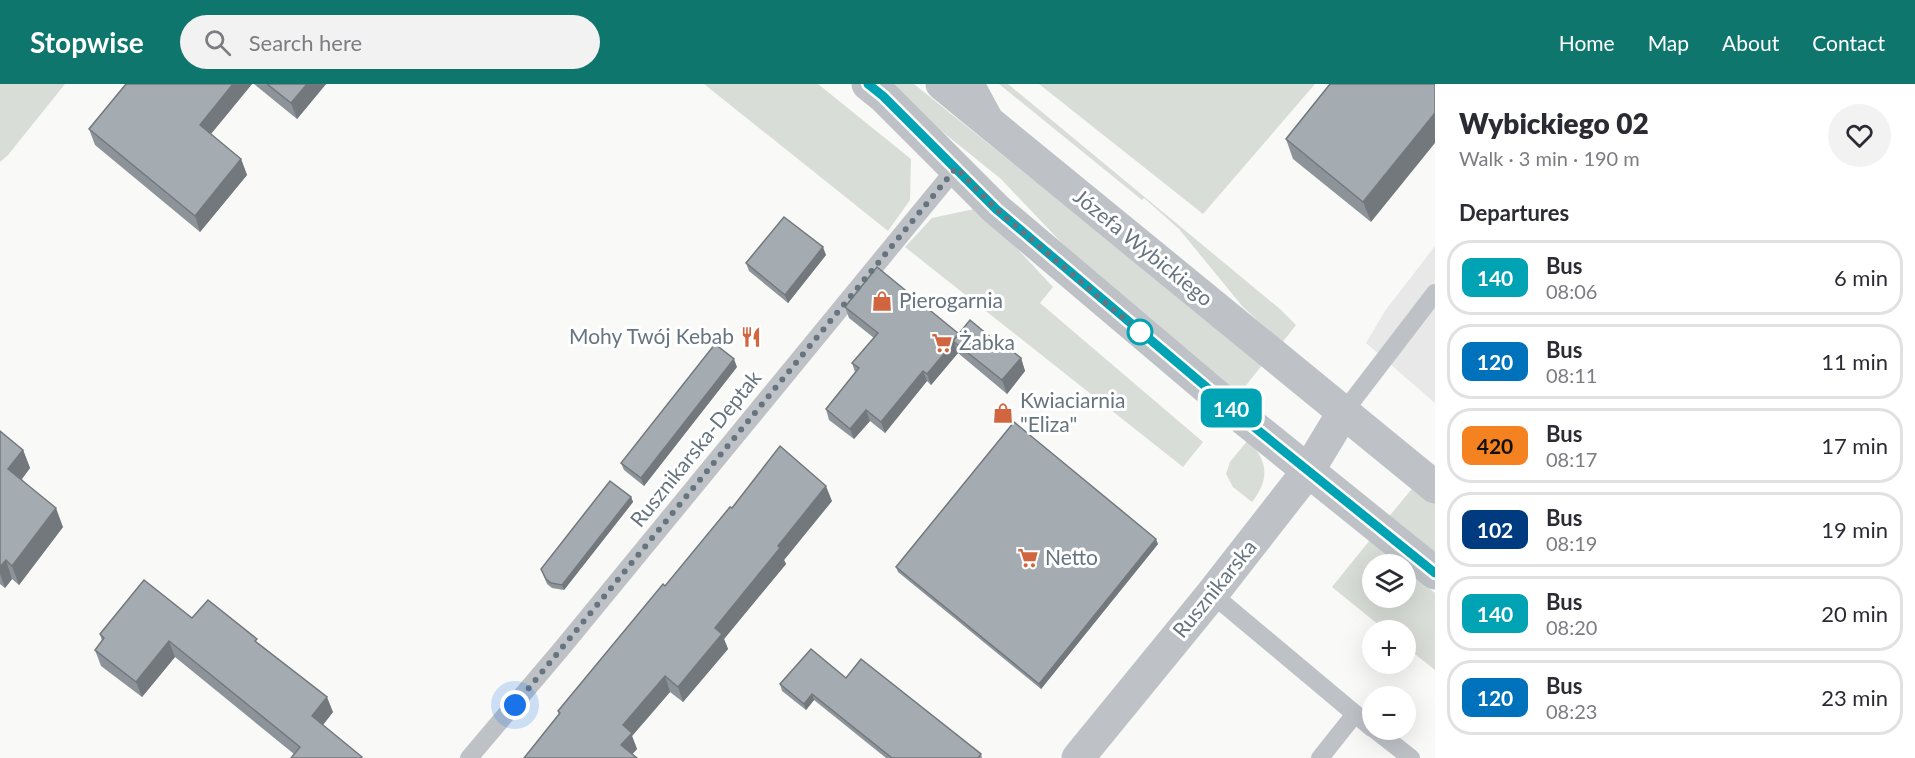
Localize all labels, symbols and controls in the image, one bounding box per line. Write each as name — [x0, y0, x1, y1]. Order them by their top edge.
search box — [180, 15, 600, 69]
text: Stopwise — [30, 25, 144, 59]
icon: search — [201, 26, 234, 59]
text: Search here — [249, 29, 362, 56]
text: Home — [1559, 30, 1615, 55]
text: Map — [1648, 30, 1689, 55]
text: About — [1722, 30, 1779, 55]
text: Contact — [1812, 30, 1885, 55]
button: heart — [1828, 104, 1891, 167]
text: Wybickiego 02 — [1459, 106, 1649, 140]
text: Walk · 3 min · 190 m — [1459, 146, 1640, 170]
street label: Józefa Wybickiego — [1069, 183, 1219, 311]
text: Departures — [1459, 199, 1569, 226]
text: Bus — [1546, 252, 1582, 279]
text: 6 min — [1834, 264, 1888, 291]
text: 140 — [1477, 265, 1513, 290]
text: 08:06 — [1546, 279, 1597, 303]
place label: Pierogarnia — [899, 287, 1003, 312]
shop icon: Pierogarnia — [870, 289, 894, 313]
unlabelled marker — [1127, 319, 1153, 345]
place label: Mohy Twój Kebab — [569, 323, 734, 348]
restaurant icon: Mohy Twój Kebab — [739, 325, 763, 349]
place label: Żabka — [959, 329, 1015, 354]
supermarket icon: Żabka — [930, 331, 954, 355]
text: Bus — [1546, 336, 1582, 363]
text: 11 min — [1821, 348, 1888, 375]
text: 120 — [1477, 349, 1513, 374]
text: 08:11 — [1546, 363, 1597, 387]
street label: Rusznikarska-Deptak — [624, 365, 766, 531]
place label: Kwiaciarnia "Eliza" — [1020, 387, 1125, 436]
line badge: 140 — [1196, 388, 1266, 428]
text: 140 — [1213, 396, 1249, 421]
shop icon: Kwiaciarnia "Eliza" — [991, 401, 1015, 425]
text: Bus — [1546, 420, 1582, 447]
text: 17 min — [1821, 432, 1888, 459]
text: 420 — [1477, 433, 1513, 458]
text: 08:17 — [1546, 447, 1597, 471]
text: Bus — [1546, 504, 1582, 531]
text: 19 min — [1821, 516, 1888, 543]
text: 102 — [1477, 517, 1513, 542]
text: 08:19 — [1546, 531, 1597, 555]
street label: Rusznikarska — [1167, 534, 1261, 642]
place label: Netto — [1045, 544, 1098, 569]
supermarket icon: Netto — [1016, 546, 1040, 570]
map controls — [1362, 554, 1416, 740]
button: layers — [1362, 554, 1416, 608]
text: Bus — [1546, 588, 1582, 615]
text: 20 min — [1821, 600, 1888, 627]
text: 140 — [1477, 601, 1513, 626]
text: 08:20 — [1546, 615, 1597, 639]
button: + — [1362, 620, 1416, 674]
text: Bus — [1546, 672, 1582, 699]
text: 23 min — [1821, 684, 1888, 711]
text: 120 — [1477, 685, 1513, 710]
button: − — [1362, 686, 1416, 740]
your location — [500, 690, 530, 720]
text: 08:23 — [1546, 699, 1597, 723]

